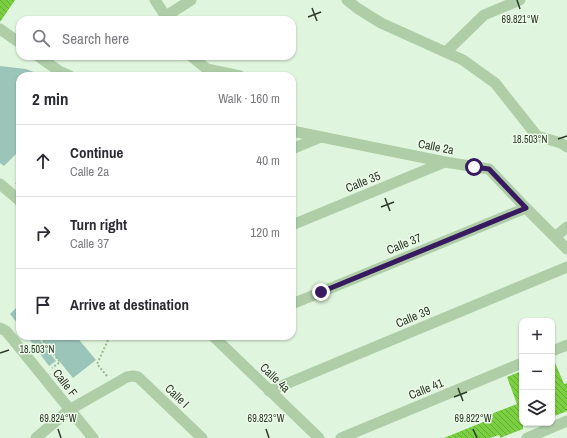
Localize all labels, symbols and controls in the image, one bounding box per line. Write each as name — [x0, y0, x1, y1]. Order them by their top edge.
text: 69.821°W — [502, 13, 539, 26]
search box — [16, 16, 296, 60]
icon: search — [30, 27, 52, 49]
text: Search here — [62, 28, 129, 49]
text: 2 min — [32, 87, 68, 110]
text: Walk · 160 m — [218, 90, 280, 107]
text: 18.503°N — [513, 133, 548, 146]
street label: Calle 2a — [417, 136, 456, 158]
text: Continue — [70, 142, 123, 163]
icon: ahead — [32, 150, 54, 172]
text: 40 m — [256, 152, 280, 169]
route start — [465, 158, 483, 176]
text: Calle 2a — [70, 163, 109, 180]
street label: Calle 35 — [343, 168, 383, 196]
text: Turn right — [70, 214, 127, 235]
icon: right — [32, 222, 54, 244]
text: 120 m — [250, 224, 280, 241]
street label: Calle 37 — [384, 230, 424, 258]
text: Calle 37 — [70, 235, 109, 252]
route end — [312, 283, 330, 301]
icon: arrive — [32, 294, 54, 316]
text: Arrive at destination — [70, 294, 189, 315]
street label: Calle 39 — [393, 303, 433, 331]
map controls — [519, 318, 555, 426]
button: + — [519, 318, 555, 354]
text: 18.503°N — [20, 343, 55, 356]
button: − — [519, 354, 555, 390]
street label: Calle 4a — [256, 360, 294, 397]
street label: Calle F — [49, 366, 81, 400]
street label: Calle 41 — [406, 375, 446, 403]
street label: Calle I — [161, 381, 193, 411]
button: layers — [519, 390, 555, 426]
text: 69.824°W — [40, 412, 77, 425]
text: 69.823°W — [248, 412, 285, 425]
text: 69.822°W — [455, 412, 492, 425]

